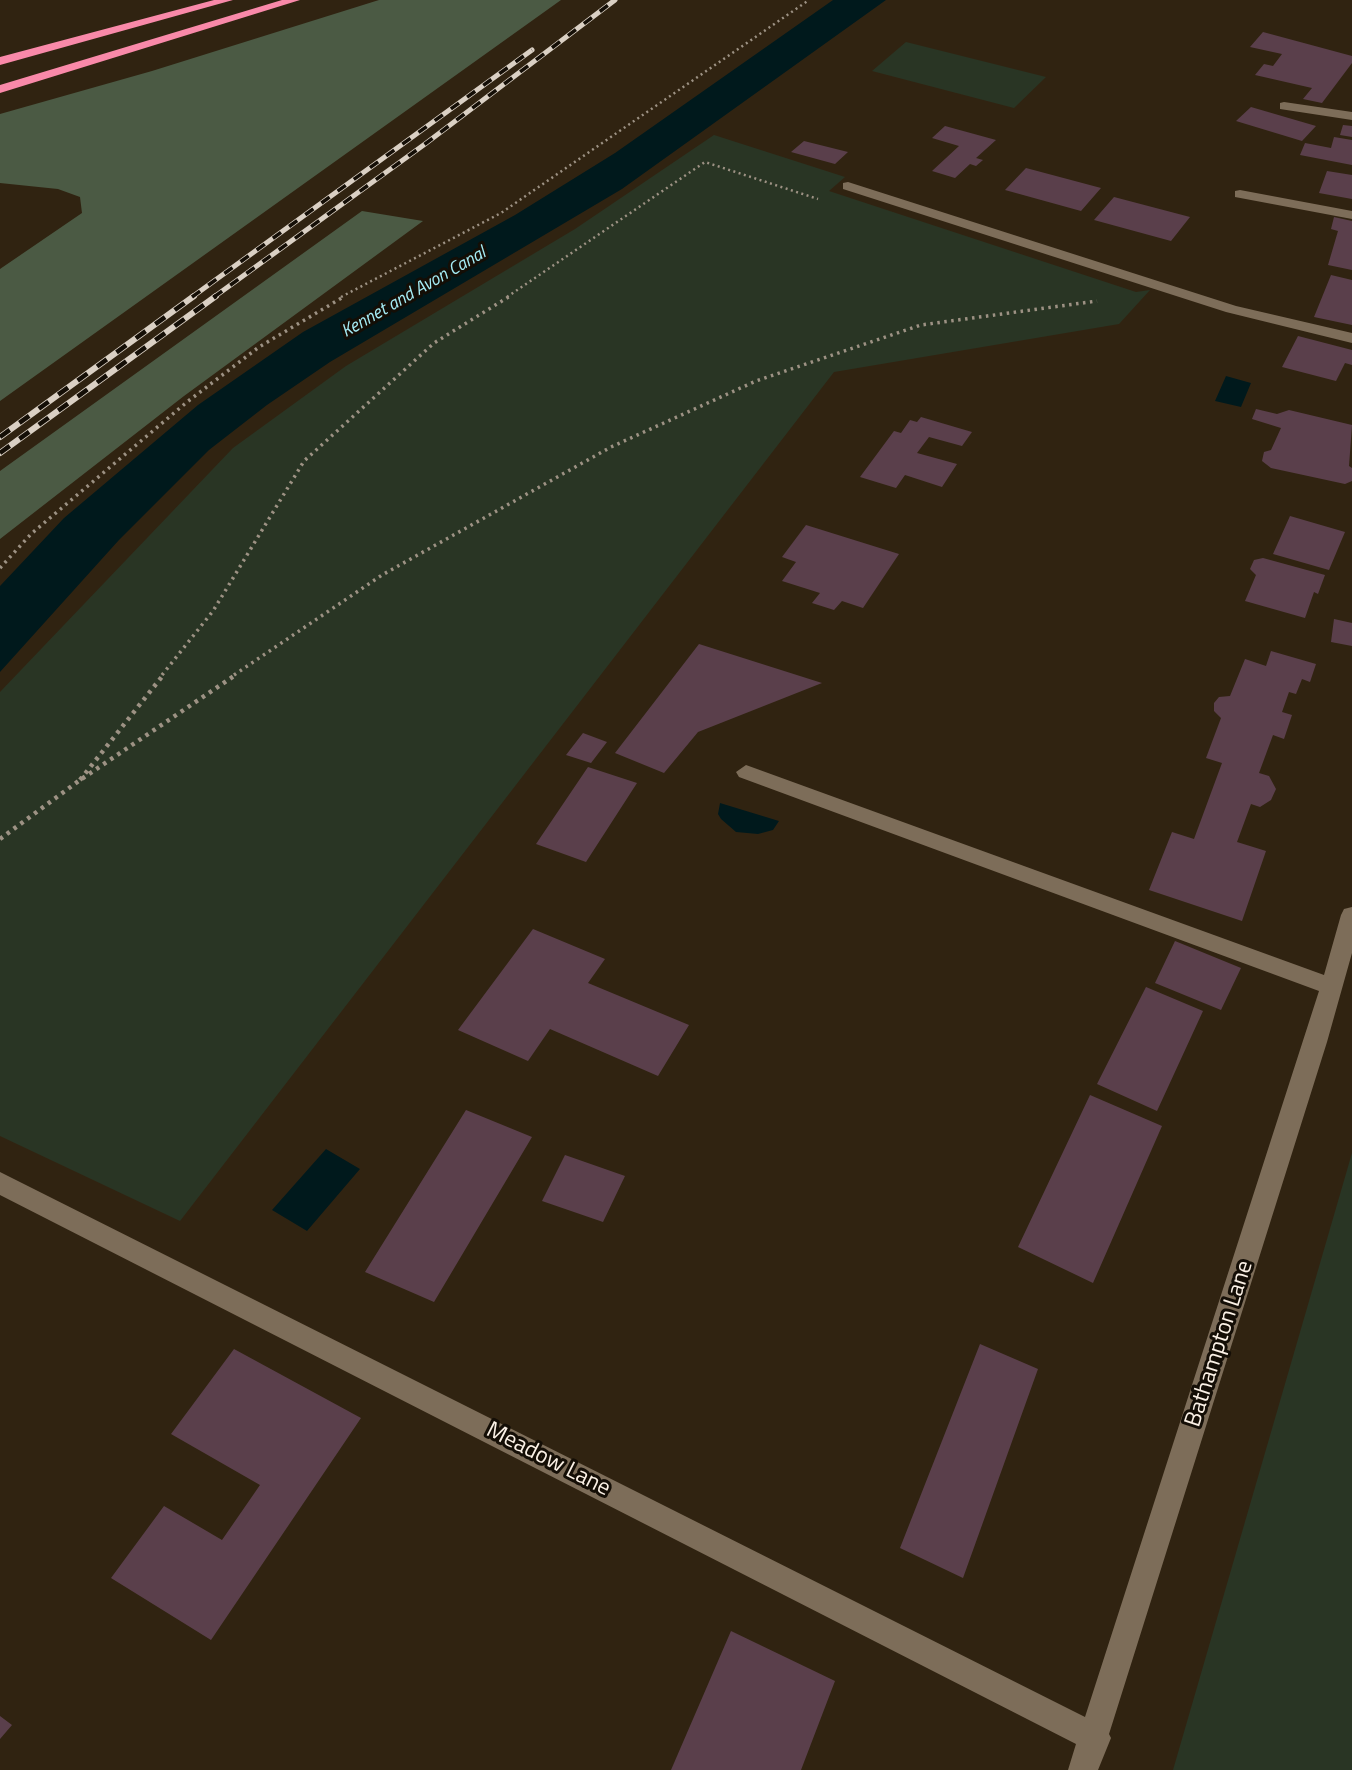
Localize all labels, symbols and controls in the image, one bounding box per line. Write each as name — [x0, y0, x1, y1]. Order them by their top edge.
water label: Kennet and Avon Canal — [338, 243, 490, 343]
street label: Bathampton Lane — [1180, 1257, 1260, 1431]
street label: Meadow Lane — [481, 1417, 615, 1503]

